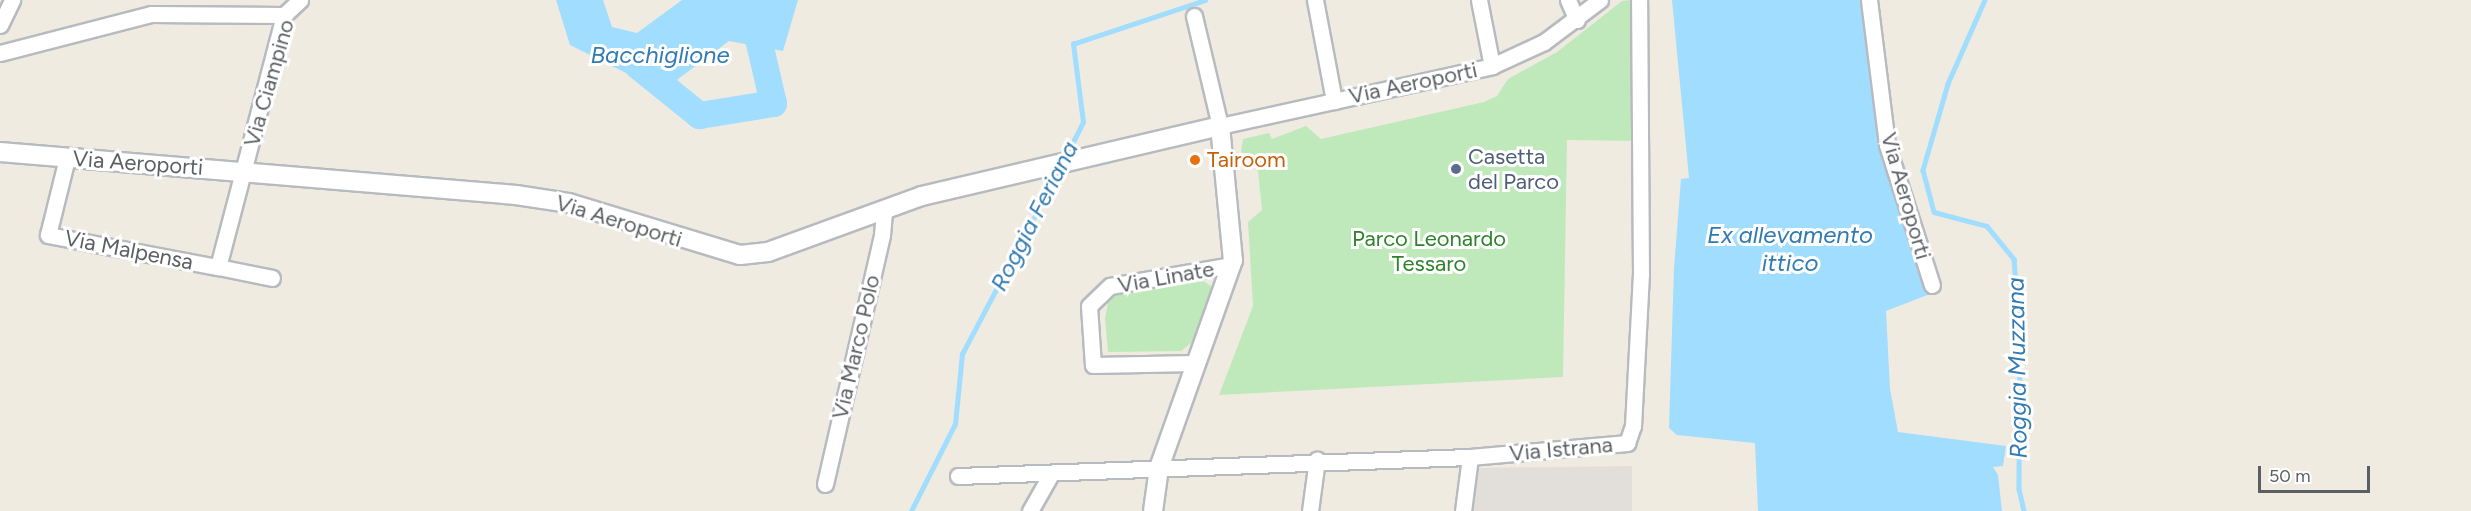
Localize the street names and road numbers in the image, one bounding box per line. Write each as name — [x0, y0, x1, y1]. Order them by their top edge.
street label: Via Ciampino — [238, 16, 300, 150]
street label: Via Aeroporti — [1346, 57, 1480, 109]
street label: Via Aeroporti — [1875, 130, 1937, 262]
street label: Via Aeroporti — [72, 145, 204, 181]
street label: Via Aeroporti — [553, 189, 685, 253]
street label: Via Malpensa — [62, 225, 196, 275]
street label: Via Linate — [1116, 256, 1216, 298]
street label: Via Marco Polo — [827, 272, 885, 422]
street label: Via Istrana — [1508, 431, 1614, 467]

